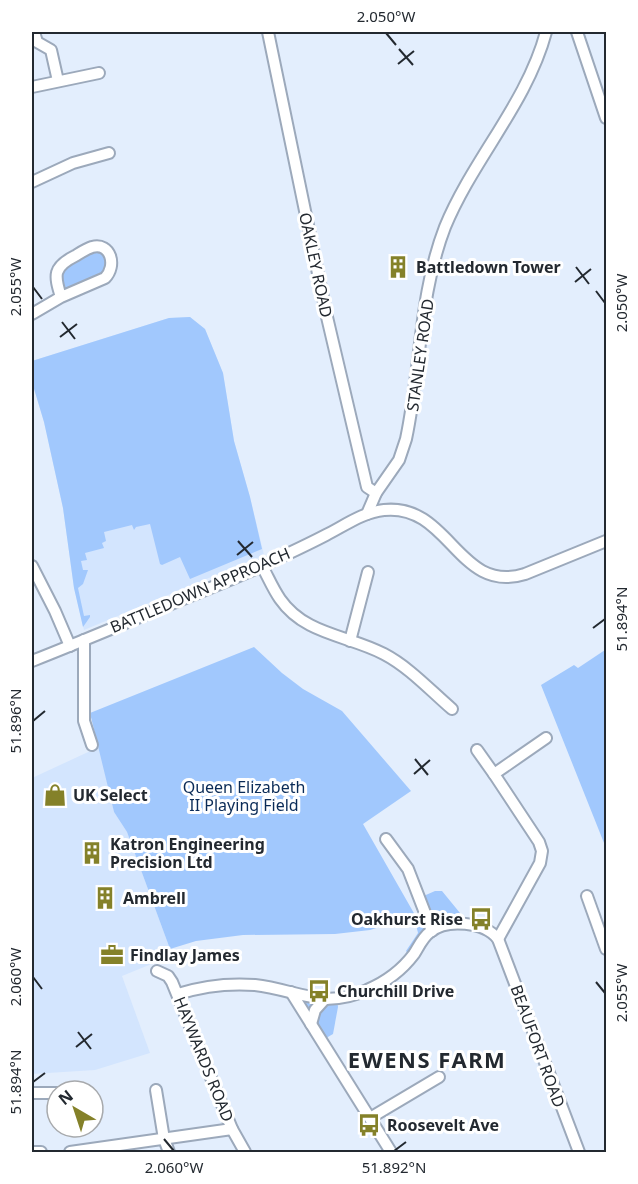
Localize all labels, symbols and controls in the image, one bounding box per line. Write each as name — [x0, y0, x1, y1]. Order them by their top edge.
text: 2.050°W — [357, 6, 415, 26]
street label: OAKLEY ROAD — [294, 210, 338, 320]
building icon: Battledown Tower — [385, 254, 411, 280]
place label: Battledown Tower — [416, 256, 561, 278]
text: 2.055°W — [5, 258, 25, 316]
text: 2.050°W — [611, 274, 631, 332]
street label: STANLEY ROAD — [401, 297, 439, 413]
street label: BATTLEDOWN APPROACH — [107, 542, 293, 638]
text: 51.894°N — [611, 587, 631, 651]
text: 51.896°N — [5, 689, 25, 753]
park label: Queen Elizabeth II Playing Field — [183, 776, 305, 816]
shop icon: UK Select — [42, 782, 68, 808]
place label: UK Select — [73, 784, 148, 806]
place label: Katron Engineering Precision Ltd — [110, 833, 265, 873]
building icon: Katron Engineering Precision Ltd — [79, 840, 105, 866]
building icon: Ambrell — [92, 885, 118, 911]
place label: Ambrell — [123, 887, 186, 909]
bus stop icon: Oakhurst Rise — [468, 906, 494, 932]
place label: Oakhurst Rise — [351, 908, 463, 930]
office icon: Findlay James — [99, 942, 125, 968]
place label: Findlay James — [130, 944, 240, 966]
text: 2.060°W — [5, 948, 25, 1006]
text: 2.055°W — [611, 964, 631, 1022]
bus stop icon: Churchill Drive — [306, 978, 332, 1004]
place label: Churchill Drive — [337, 980, 454, 1002]
street label: BEAUFORT ROAD — [506, 982, 570, 1110]
street label: HAYWARDS ROAD — [169, 993, 239, 1125]
district label: EWENS FARM — [348, 1044, 506, 1074]
text: 51.894°N — [5, 1050, 25, 1114]
north arrow — [45, 1079, 105, 1139]
text: N — [54, 1085, 78, 1110]
bus stop icon: Roosevelt Ave — [356, 1112, 382, 1138]
place label: Roosevelt Ave — [387, 1114, 499, 1136]
text: 2.060°W — [145, 1157, 203, 1177]
text: 51.892°N — [362, 1157, 426, 1177]

